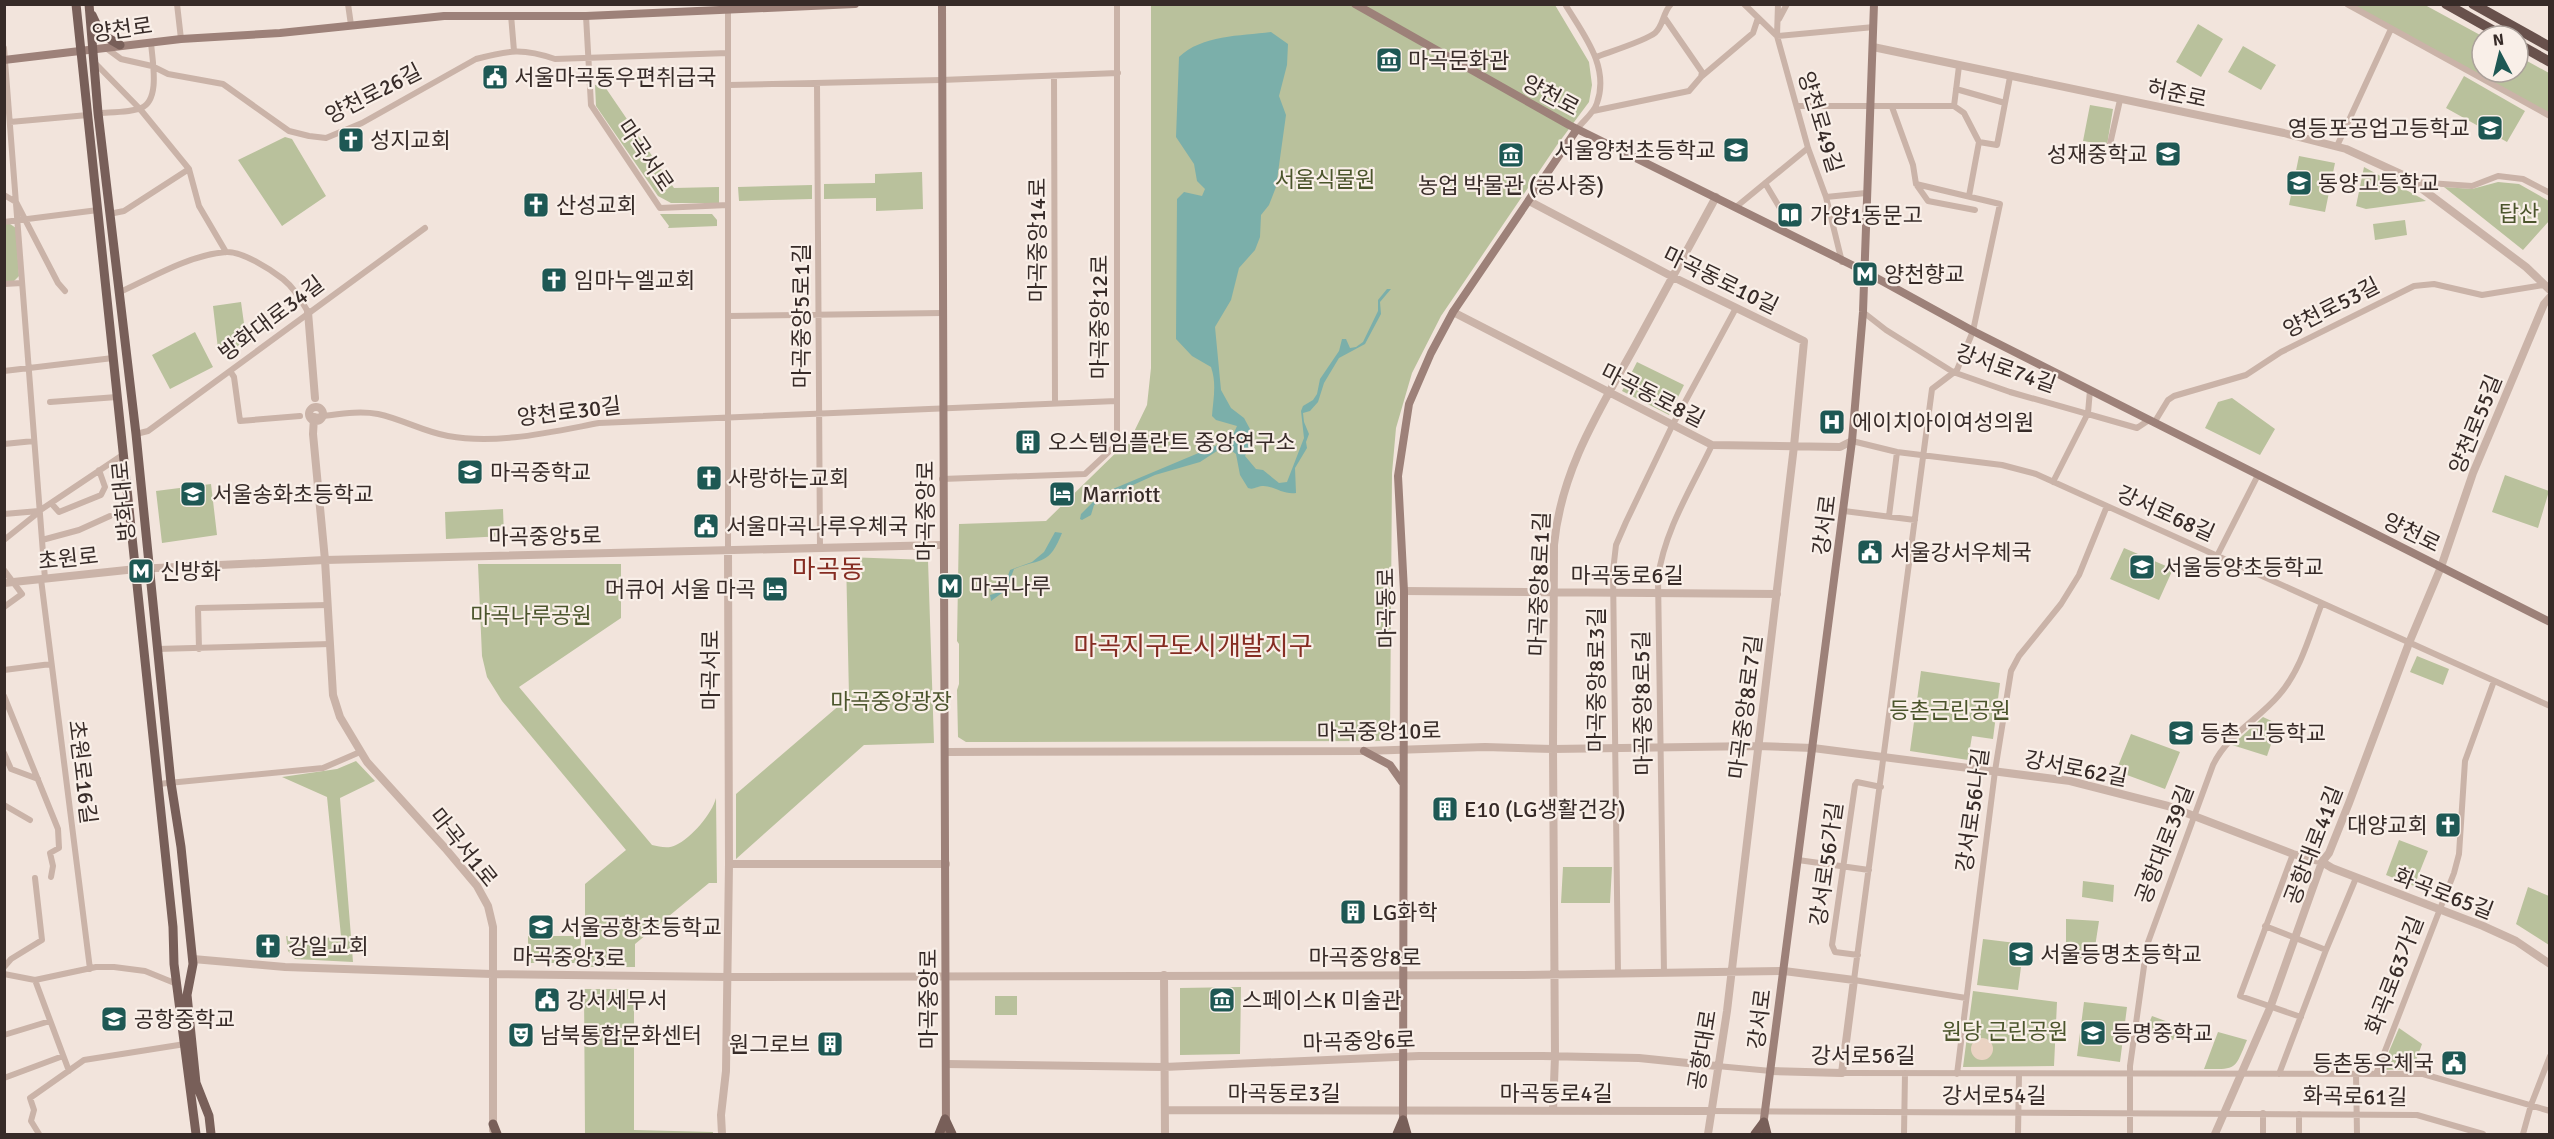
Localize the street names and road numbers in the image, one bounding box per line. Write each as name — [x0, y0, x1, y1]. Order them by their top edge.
street label: 양천로 — [90, 12, 154, 47]
street label: 양천로26길 — [320, 58, 426, 129]
street label: 양천로49길 — [1792, 68, 1849, 176]
street label: 양천로 — [1518, 69, 1584, 122]
street label: 허준로 — [2144, 74, 2209, 113]
street label: 마곡서로 — [612, 114, 679, 196]
street label: 마곡중앙14로 — [1024, 178, 1051, 302]
street label: 마곡동로10길 — [1659, 241, 1783, 320]
street label: 마곡중앙5로1길 — [788, 243, 815, 389]
street label: 마곡중앙12로 — [1086, 255, 1113, 379]
street label: 방화대로34길 — [213, 270, 329, 367]
street label: 양천로53길 — [2278, 272, 2384, 343]
street label: 강서로74길 — [1952, 339, 2060, 398]
street label: 마곡동로8길 — [1596, 358, 1709, 433]
street label: 양천로55길 — [2443, 371, 2508, 478]
street label: 양천로30길 — [515, 392, 623, 431]
street label: 방화대로 — [107, 459, 140, 542]
street label: 마곡중앙로 — [912, 460, 939, 562]
street label: 강서로68길 — [2112, 480, 2219, 547]
street label: 강서로 — [1807, 493, 1842, 557]
street label: 양천로 — [2379, 507, 2445, 558]
street label: 마곡중앙8로1길 — [1523, 511, 1556, 657]
street label: 마곡중앙5로 — [488, 522, 602, 551]
street label: 초원로 — [36, 542, 100, 575]
street label: 마곡동로6길 — [1570, 562, 1684, 589]
street label: 마곡동로 — [1372, 567, 1401, 649]
street label: 마곡중앙8로3길 — [1583, 607, 1610, 753]
street label: 마곡서로 — [697, 630, 724, 710]
street label: 마곡중앙8로5길 — [1628, 630, 1657, 776]
street label: 마곡중앙8로7길 — [1723, 633, 1768, 781]
street label: 마곡중앙10로 — [1316, 717, 1442, 746]
street label: 초원로16길 — [63, 718, 102, 826]
street label: 강서로62길 — [2022, 745, 2130, 792]
street label: 강서로56나길 — [1950, 746, 1995, 874]
street label: 공항대로39길 — [2129, 781, 2199, 907]
street label: 공항대로41길 — [2278, 782, 2348, 908]
street label: 강서로56가길 — [1804, 800, 1849, 928]
street label: 마곡서1로 — [424, 803, 503, 892]
street label: 화곡로65길 — [2390, 862, 2498, 925]
street label: 화곡로63가길 — [2359, 912, 2429, 1038]
street label: 마곡중앙3로 — [512, 943, 626, 972]
street label: 마곡중앙8로 — [1308, 944, 1422, 971]
street label: 마곡중앙로 — [915, 948, 942, 1050]
street label: 강서로 — [1742, 987, 1777, 1051]
street label: 공항대로 — [1683, 1008, 1722, 1092]
street label: 마곡중앙6로 — [1302, 1026, 1416, 1057]
street label: 강서로56길 — [1811, 1042, 1915, 1069]
street label: 마곡동로3길 — [1227, 1080, 1341, 1107]
street label: 마곡동로4길 — [1499, 1080, 1613, 1107]
street label: 강서로54길 — [1942, 1082, 2046, 1109]
street label: 화곡로61길 — [2302, 1082, 2408, 1111]

